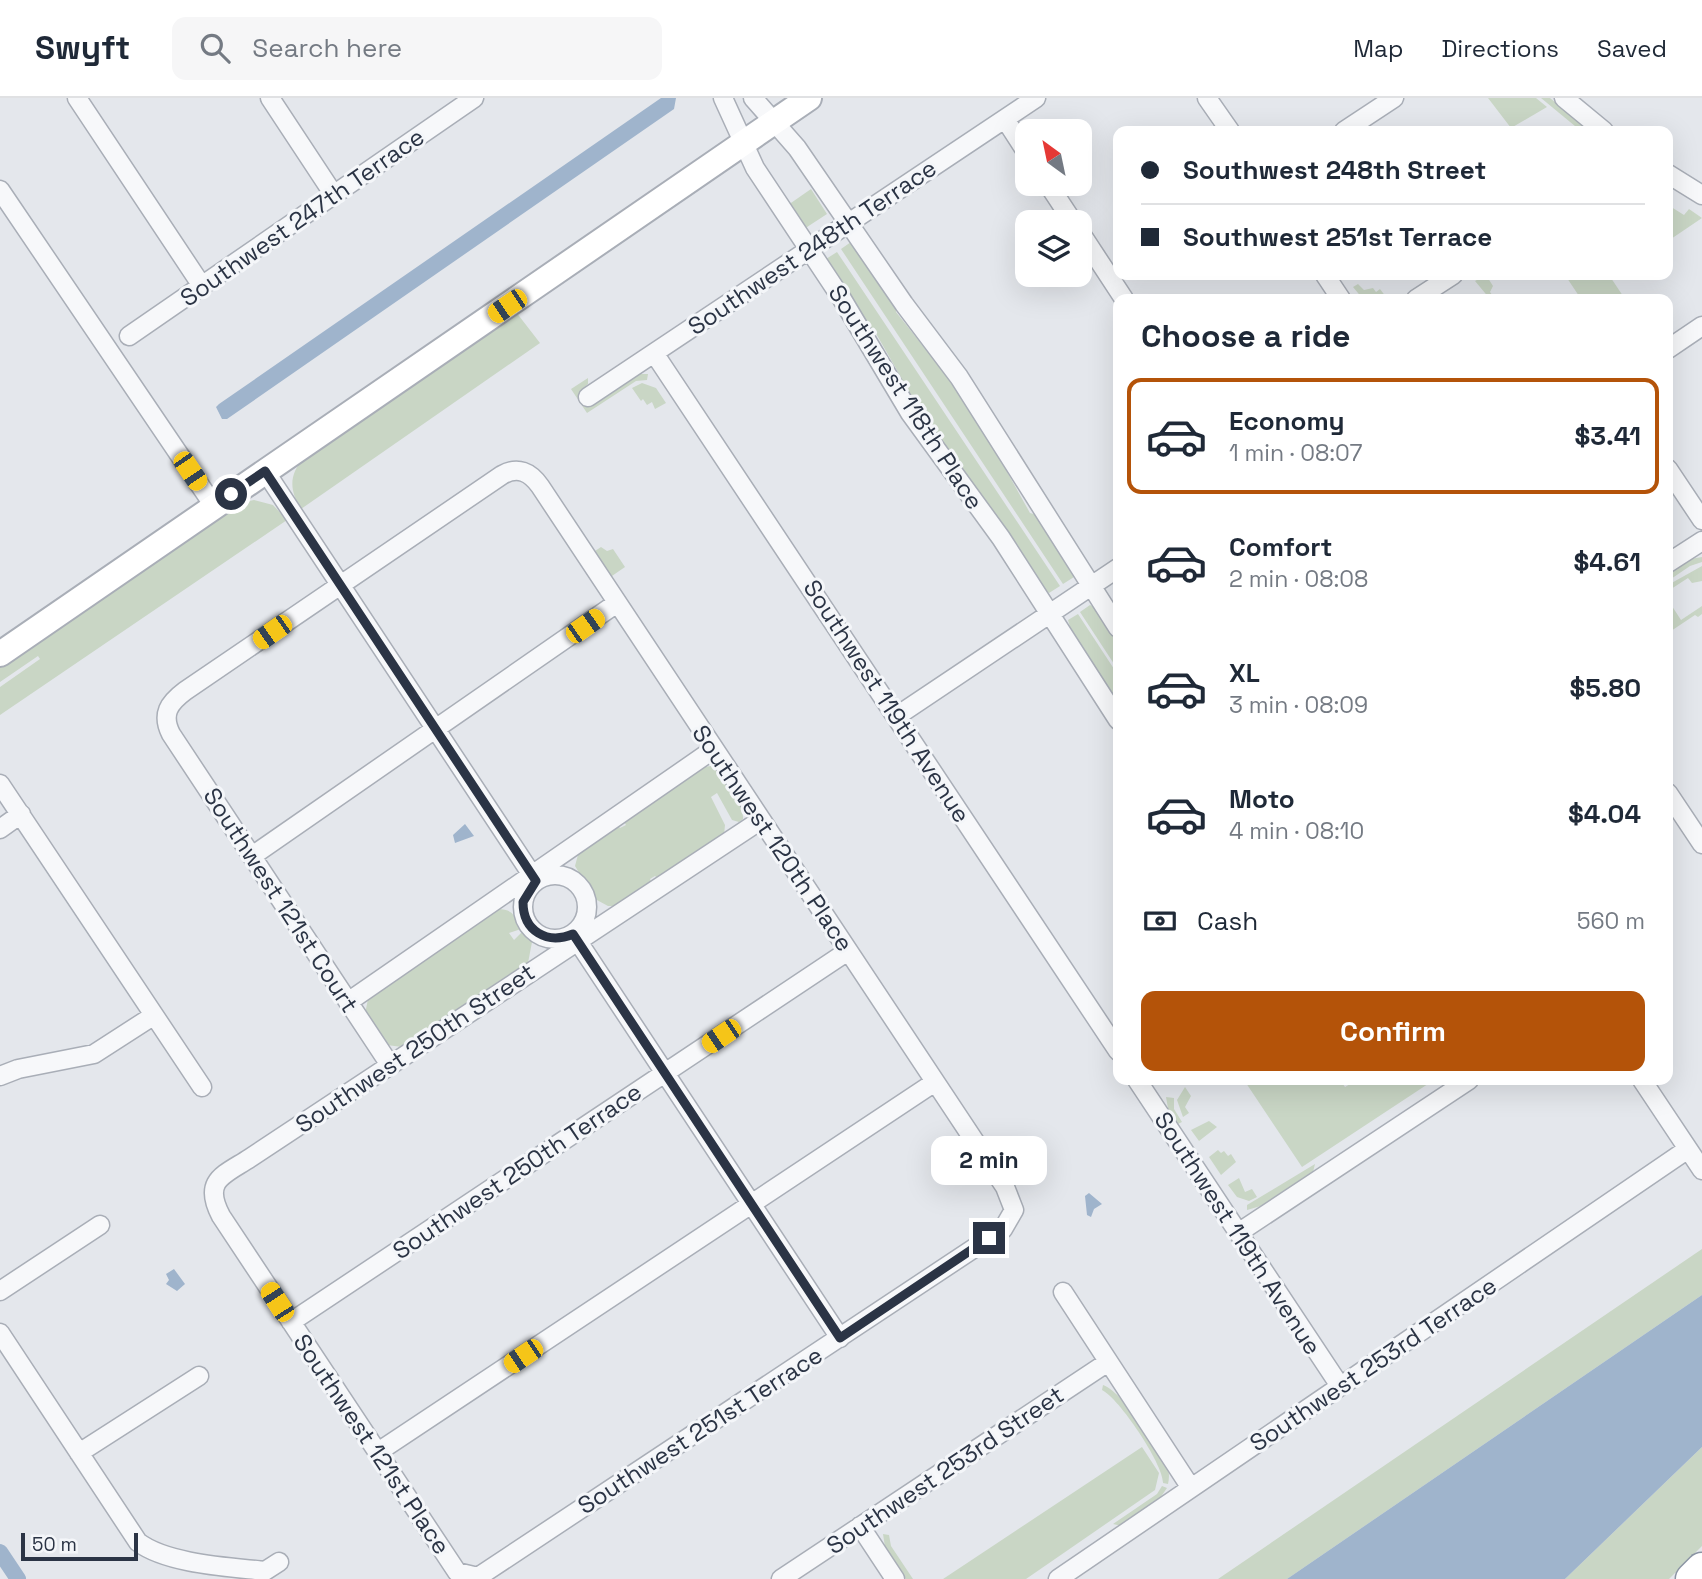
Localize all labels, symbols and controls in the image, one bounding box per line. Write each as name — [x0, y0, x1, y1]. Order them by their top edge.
search box — [172, 17, 662, 80]
text: Swyft — [35, 27, 130, 69]
icon: search — [196, 29, 234, 67]
text: Search here — [252, 31, 402, 65]
text: Map — [1353, 33, 1403, 64]
text: Directions — [1441, 33, 1559, 64]
text: Saved — [1597, 33, 1667, 64]
north arrow — [1015, 119, 1092, 196]
map controls — [1015, 119, 1092, 287]
street label: Southwest 247th Terrace — [174, 121, 430, 313]
street label: Southwest 248th Terrace — [682, 152, 942, 342]
text: Southwest 248th Street — [1183, 153, 1486, 187]
button: layers — [1015, 210, 1092, 287]
text: Southwest 251st Terrace — [1183, 220, 1492, 254]
street label: Southwest 118th Place — [822, 279, 990, 515]
car — [484, 286, 531, 326]
text: Choose a ride — [1141, 316, 1351, 356]
text: Economy — [1229, 404, 1345, 438]
icon: car — [1145, 405, 1208, 468]
text: $3.41 — [1574, 419, 1641, 453]
text: 1 min · 08:07 — [1229, 438, 1362, 468]
car — [170, 448, 211, 494]
route start — [215, 478, 247, 510]
text: Comfort — [1229, 530, 1332, 564]
icon: car — [1145, 531, 1208, 594]
text: $4.61 — [1574, 545, 1641, 579]
text: 2 min · 08:08 — [1229, 564, 1368, 594]
street label: Southwest 119th Avenue — [797, 574, 977, 828]
car — [562, 605, 609, 647]
car — [249, 611, 296, 653]
text: XL — [1229, 656, 1260, 690]
icon: car — [1145, 657, 1208, 720]
text: $5.80 — [1569, 671, 1641, 705]
text: 3 min · 08:09 — [1229, 690, 1368, 720]
street label: Southwest 120th Place — [686, 719, 860, 957]
street label: Southwest 121st Court — [197, 782, 365, 1018]
text: Moto — [1229, 782, 1295, 816]
icon: car — [1145, 783, 1208, 846]
text: $4.04 — [1568, 797, 1641, 831]
text: 4 min · 08:10 — [1229, 816, 1364, 846]
icon: cash — [1141, 902, 1179, 940]
text: Cash — [1197, 904, 1258, 938]
text: 560 m — [1577, 906, 1645, 936]
street label: Southwest 250th Street — [289, 956, 541, 1140]
button: Confirm — [1141, 991, 1645, 1071]
car — [698, 1016, 745, 1056]
street label: Southwest 250th Terrace — [387, 1076, 647, 1266]
street label: Southwest 119th Avenue — [1148, 1106, 1328, 1360]
callout: 2 min — [931, 1136, 1047, 1186]
text: 2 min — [959, 1145, 1019, 1175]
route end — [973, 1222, 1005, 1254]
street label: Southwest 253rd Terrace — [1244, 1270, 1502, 1458]
car — [257, 1279, 298, 1325]
street label: Southwest 121st Place — [287, 1328, 457, 1560]
car — [500, 1336, 547, 1376]
street label: Southwest 251st Terrace — [572, 1339, 828, 1521]
street label: Southwest 253rd Street — [820, 1379, 1070, 1561]
scale bar — [21, 1530, 138, 1562]
text: 50 m — [32, 1532, 77, 1557]

